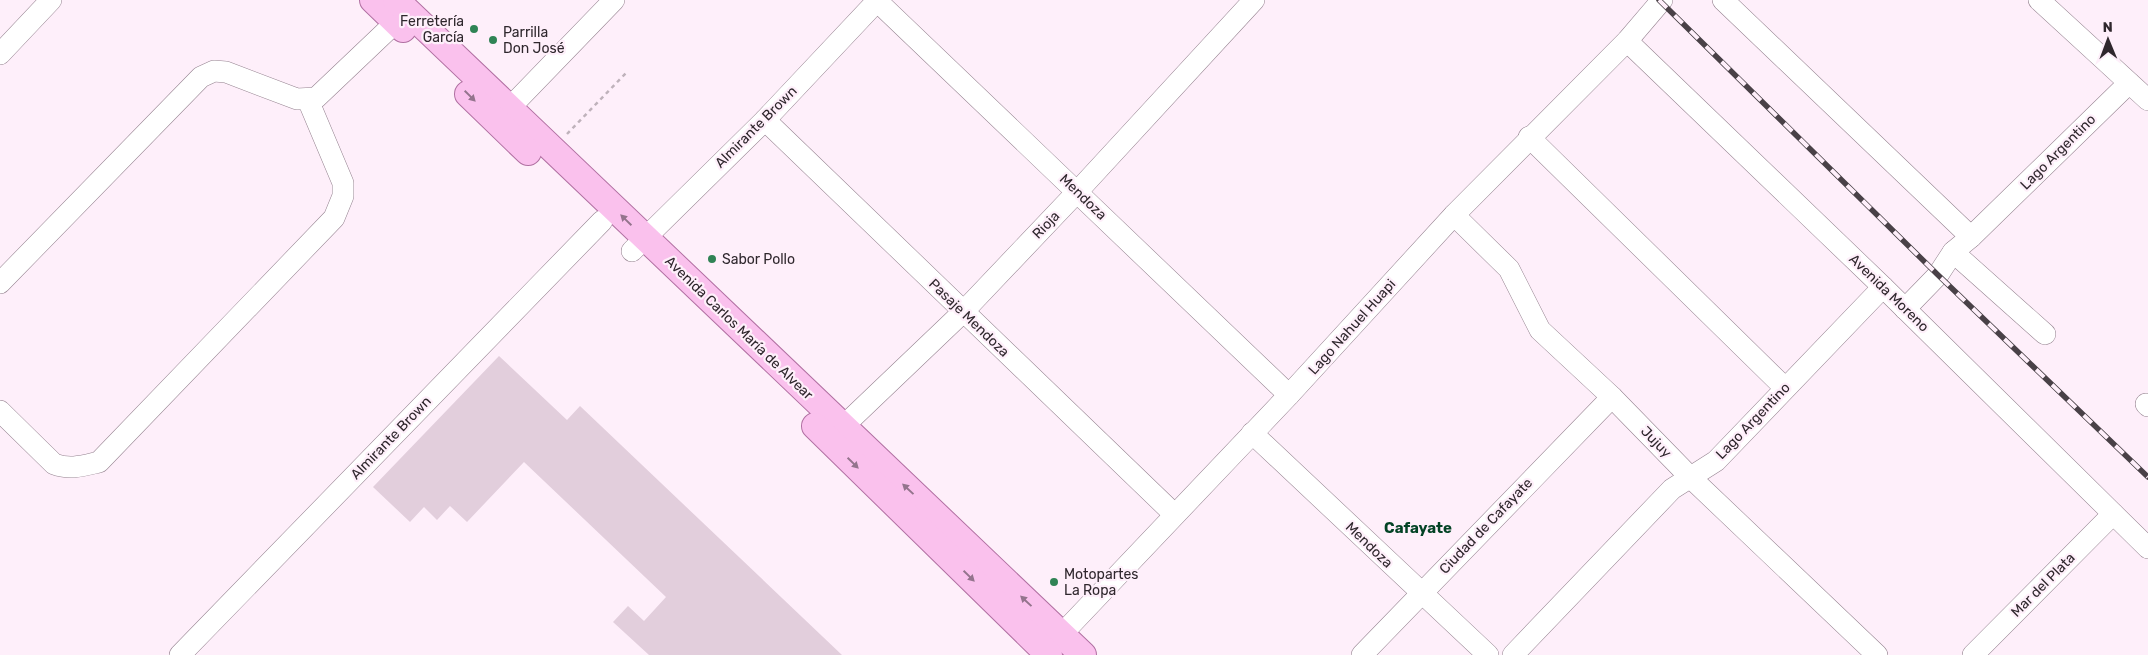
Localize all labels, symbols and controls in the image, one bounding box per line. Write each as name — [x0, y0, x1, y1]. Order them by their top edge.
place label: Ferretería García — [400, 13, 464, 46]
north arrow — [2083, 15, 2133, 65]
text: N — [2103, 19, 2113, 36]
marker: Ferretería García — [468, 23, 480, 35]
place label: Parrilla Don José — [503, 24, 565, 57]
marker: Parrilla Don José — [487, 34, 499, 46]
street label: Almirante Brown — [712, 83, 800, 171]
one-way arrow — [464, 90, 476, 102]
street label: Lago Argentino — [2017, 111, 2099, 193]
street label: Mendoza — [1056, 171, 1110, 223]
street label: Rioja — [1029, 208, 1063, 242]
one-way arrow — [620, 214, 632, 226]
place label: Sabor Pollo — [722, 251, 795, 268]
street label: Avenida Moreno — [1846, 251, 1932, 335]
street label: Avenida Carlos María de Alvear — [661, 253, 817, 404]
marker: Sabor Pollo — [706, 253, 718, 265]
street label: Pasaje Mendoza — [925, 275, 1013, 361]
street label: Lago Nahuel Huapi — [1305, 276, 1399, 378]
street label: Lago Argentino — [1712, 379, 1794, 463]
street label: Almirante Brown — [347, 393, 435, 483]
street label: Jujuy — [1637, 423, 1675, 461]
one-way arrow — [847, 457, 859, 469]
street label: Ciudad de Cafayate — [1436, 474, 1536, 578]
one-way arrow — [902, 483, 914, 495]
street label: Mendoza — [1342, 519, 1396, 571]
district label: Cafayate — [1384, 519, 1452, 537]
street label: Mar del Plata — [2007, 549, 2079, 621]
place label: Motopartes La Ropa — [1064, 566, 1138, 599]
one-way arrow — [963, 570, 975, 582]
marker: Motopartes La Ropa — [1048, 576, 1060, 588]
one-way arrow — [1020, 595, 1032, 607]

